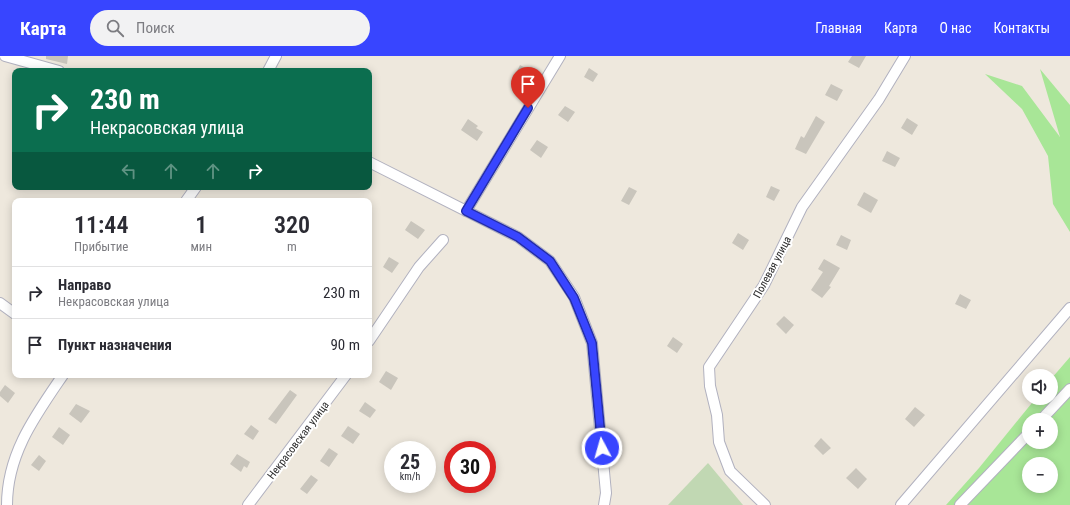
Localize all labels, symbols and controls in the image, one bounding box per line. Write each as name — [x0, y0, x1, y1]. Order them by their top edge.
search box — [90, 10, 370, 46]
text: Карта — [20, 17, 66, 40]
icon: search — [104, 17, 126, 39]
text: Поиск — [136, 19, 175, 37]
text: Главная — [815, 20, 862, 36]
text: Карта — [884, 20, 917, 36]
text: О нас — [939, 20, 971, 36]
text: Контакты — [993, 20, 1050, 36]
pin — [511, 67, 545, 108]
icon: arrive — [517, 73, 539, 95]
text: 230 m — [90, 83, 160, 116]
icon: right — [24, 84, 76, 136]
text: Некрасовская улица — [90, 117, 244, 138]
icon: left — [118, 160, 140, 182]
icon: ahead — [160, 160, 182, 182]
icon: ahead — [202, 160, 224, 182]
icon: right — [244, 160, 266, 182]
text: 11:44 — [74, 211, 129, 239]
text: 1 — [195, 211, 207, 239]
text: 320 — [274, 211, 310, 239]
street label: Полевая улица — [751, 234, 794, 300]
text: Прибытие — [74, 239, 128, 254]
text: мин — [190, 239, 212, 254]
text: m — [287, 239, 297, 254]
text: Направо — [58, 276, 111, 294]
icon: right — [24, 282, 46, 304]
text: 230 m — [323, 284, 360, 302]
text: Некрасовская улица — [58, 294, 169, 309]
icon: arrive — [24, 334, 46, 356]
text: Пункт назначения — [58, 336, 172, 354]
text: 90 m — [330, 336, 360, 354]
map controls — [1022, 369, 1058, 493]
button: sound — [1022, 369, 1058, 405]
street label: Некрасовская улица — [265, 399, 332, 482]
button: + — [1022, 413, 1058, 449]
position arrow — [581, 427, 623, 469]
speed limit sign: 30 — [444, 441, 496, 493]
text: 25 — [400, 450, 420, 474]
button: − — [1022, 457, 1058, 493]
text: km/h — [400, 471, 420, 482]

